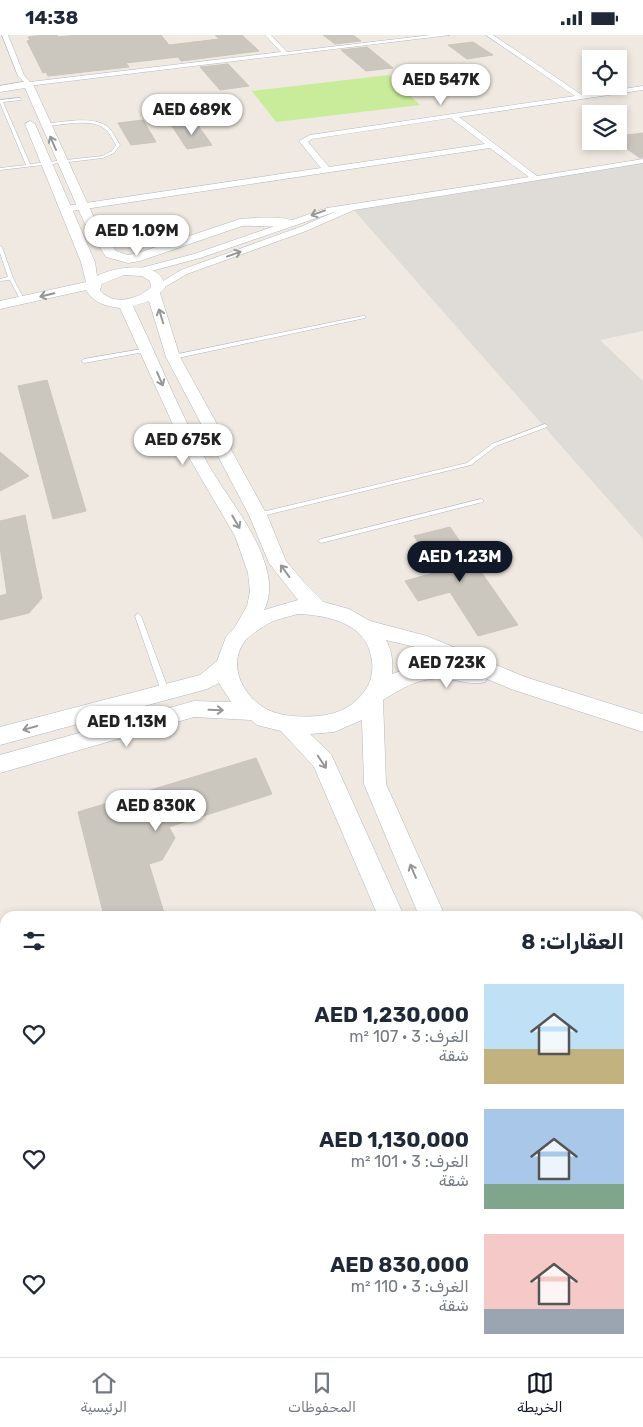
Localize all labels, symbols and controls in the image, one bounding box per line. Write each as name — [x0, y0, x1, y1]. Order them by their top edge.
text: 14:38 — [25, 6, 78, 29]
map controls — [582, 50, 627, 150]
button: locate — [582, 50, 627, 95]
pin: AED 547K — [389, 63, 493, 106]
text: AED 547K — [402, 70, 480, 89]
pin: AED 689K — [140, 93, 244, 136]
text: AED 689K — [153, 100, 231, 119]
button: layers — [582, 105, 627, 150]
one-way arrow — [48, 136, 57, 151]
one-way arrow — [311, 209, 326, 218]
pin: AED 1.09M — [80, 215, 194, 257]
text: AED 1.09M — [95, 221, 179, 240]
one-way arrow — [226, 249, 242, 258]
one-way arrow — [40, 291, 56, 300]
one-way arrow — [155, 308, 165, 324]
one-way arrow — [155, 371, 165, 386]
pin: AED 675K — [131, 423, 235, 466]
text: AED 675K — [145, 430, 221, 449]
one-way arrow — [232, 515, 242, 529]
pin: AED 1.23M — [403, 541, 517, 583]
text: AED 1.23M — [418, 547, 502, 566]
one-way arrow — [280, 564, 290, 578]
pin: AED 723K — [395, 647, 499, 689]
text: AED 723K — [408, 653, 486, 672]
pin: AED 1.13M — [70, 705, 184, 748]
one-way arrow — [208, 706, 224, 715]
text: AED 1.13M — [87, 712, 167, 731]
one-way arrow — [23, 724, 39, 733]
one-way arrow — [316, 755, 327, 769]
pin: AED 830K — [104, 789, 208, 832]
text: AED 830K — [116, 796, 196, 815]
one-way arrow — [408, 864, 417, 879]
icon: filters — [20, 927, 48, 955]
text: العقارات: 8 — [521, 929, 624, 954]
text: AED 1,230,000 — [315, 1002, 469, 1027]
icon: home — [524, 1004, 584, 1064]
icon: heart — [20, 1020, 48, 1048]
text: الغرف: 3 · 107 m² — [349, 1027, 469, 1046]
text: شقة — [439, 1046, 469, 1065]
text: AED 1,130,000 — [319, 1127, 469, 1152]
icon: home — [524, 1129, 584, 1189]
icon: heart — [20, 1145, 48, 1173]
text: الغرف: 3 · 101 m² — [351, 1152, 469, 1171]
text: شقة — [439, 1171, 469, 1190]
text: AED 830,000 — [330, 1252, 469, 1277]
icon: home — [524, 1254, 584, 1314]
icon: heart — [20, 1270, 48, 1298]
text: الغرف: 3 · 110 m² — [351, 1277, 469, 1296]
text: شقة — [439, 1296, 469, 1315]
tab: الرئيسية — [80, 1369, 127, 1416]
tab: المحفوظات — [288, 1369, 356, 1416]
tab: الخريطة — [517, 1369, 563, 1416]

